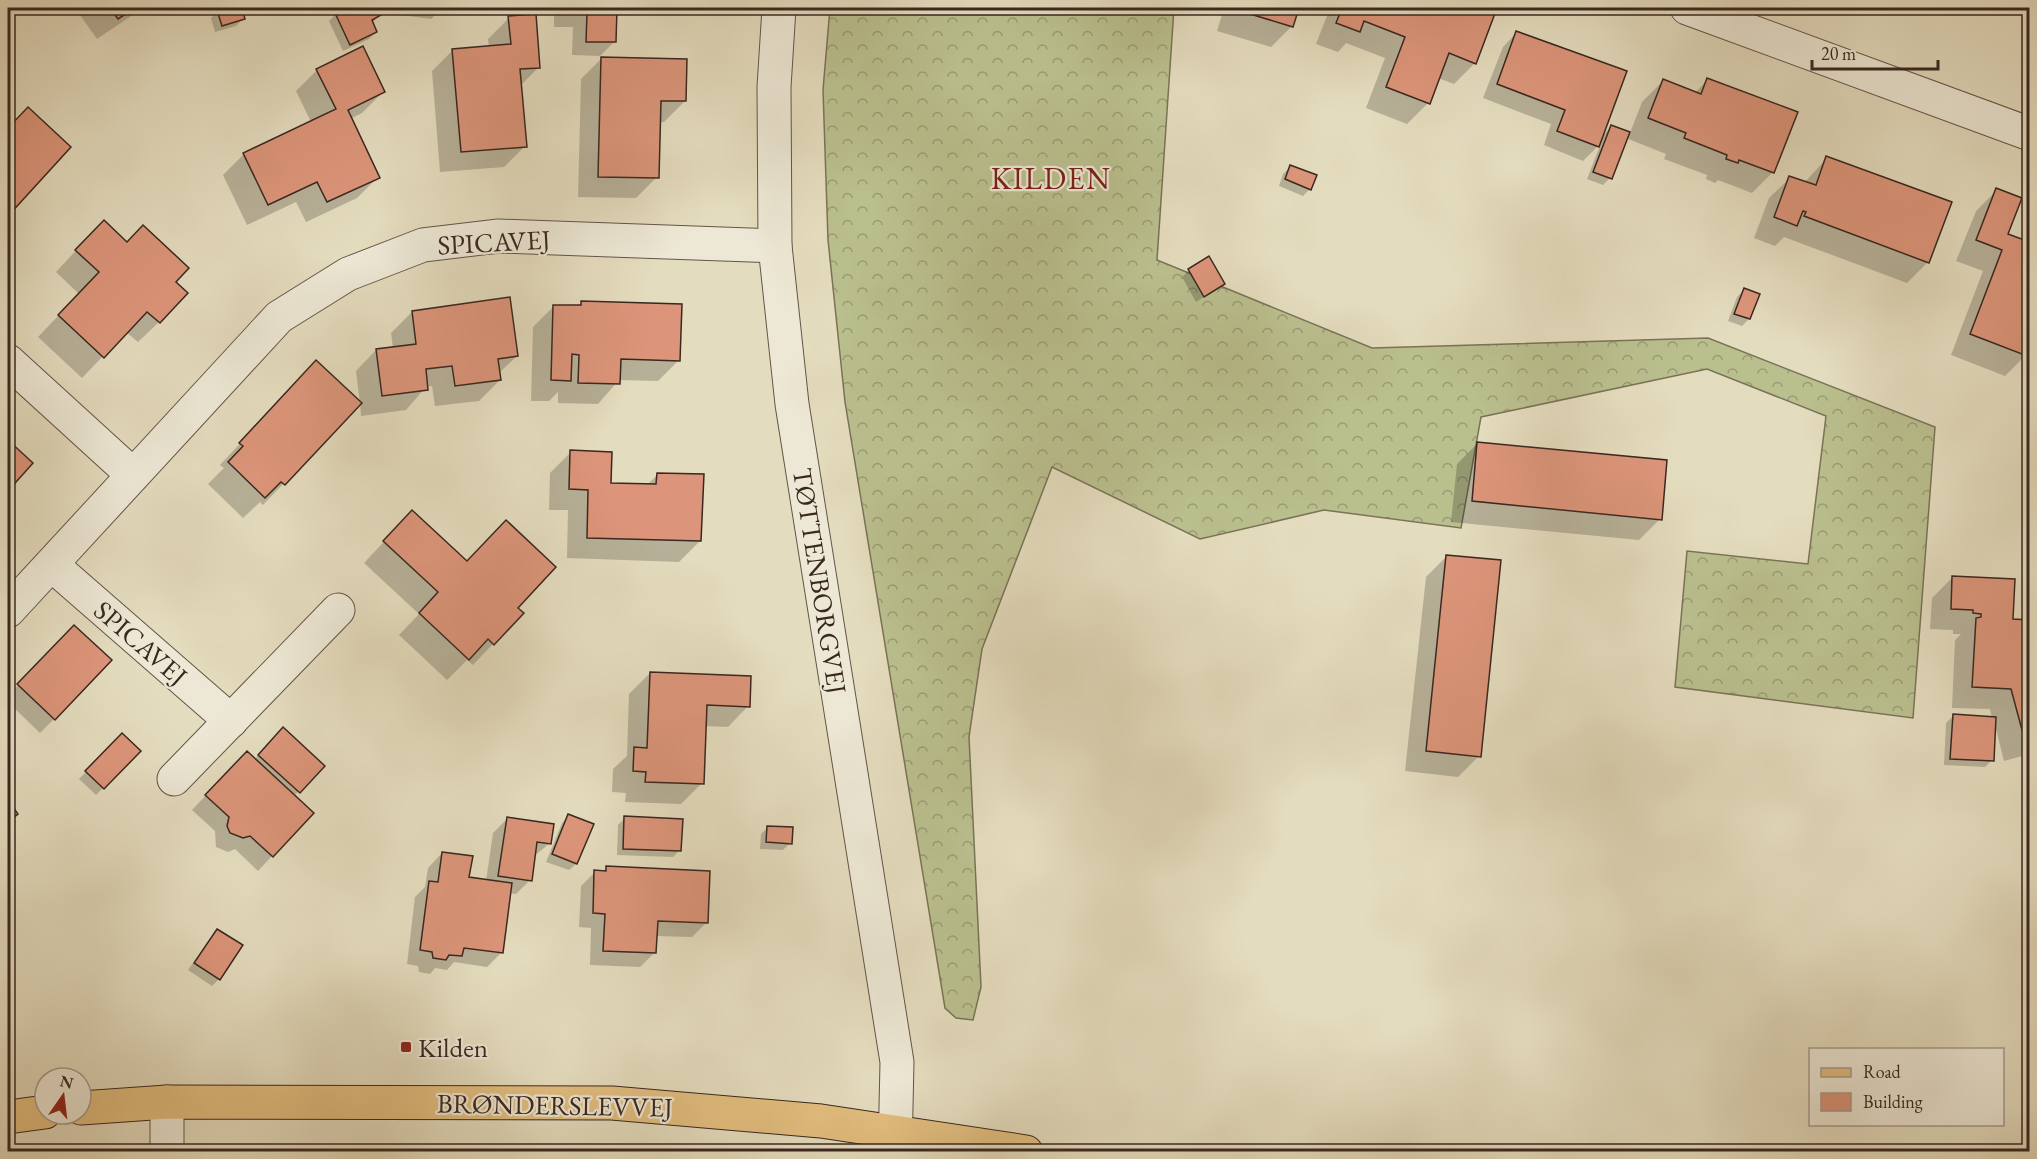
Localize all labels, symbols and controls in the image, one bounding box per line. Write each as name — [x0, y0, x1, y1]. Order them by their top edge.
scale bar — [1812, 33, 1938, 71]
text: 20 m — [1821, 42, 1856, 65]
district label: KILDEN — [991, 159, 1111, 198]
street label: SPICAVEJ — [437, 222, 551, 262]
street label: TØTTENBORGVEJ — [785, 465, 855, 697]
street label: SPICAVEJ — [87, 593, 195, 693]
place label: Kilden — [418, 1030, 488, 1065]
marker: Kilden — [399, 1040, 413, 1054]
legend — [1809, 1048, 2004, 1126]
text: Road — [1863, 1060, 1902, 1083]
north arrow — [33, 1066, 93, 1126]
text: N — [58, 1070, 75, 1094]
street label: BRØNDERSLEVVEJ — [436, 1085, 674, 1125]
text: Building — [1863, 1090, 1923, 1113]

